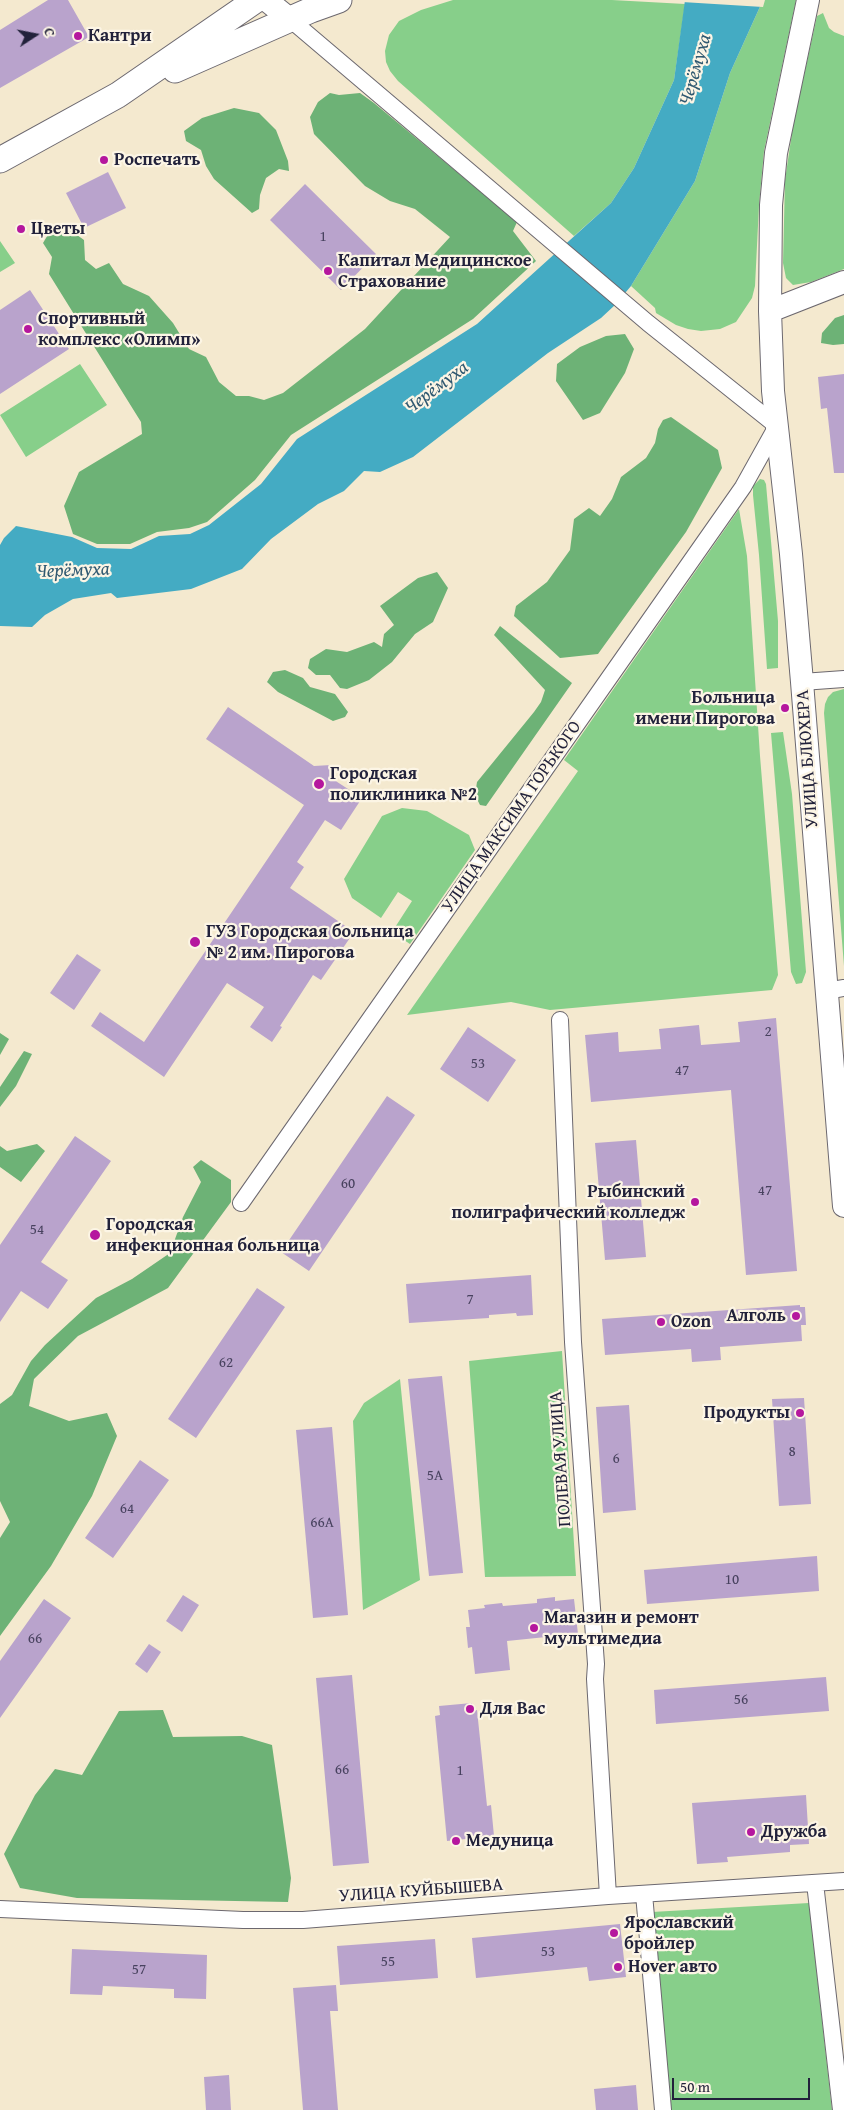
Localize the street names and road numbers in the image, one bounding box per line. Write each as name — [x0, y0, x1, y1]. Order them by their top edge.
street label: УЛИЦА БЛЮХЕРА — [792, 689, 824, 829]
street label: УЛИЦА МАКСИМА ГОРЬКОГО — [437, 717, 587, 917]
street label: ПОЛЕВАЯ УЛИЦА — [545, 1391, 577, 1527]
street label: УЛИЦА КУЙБЫШЕВА — [338, 1874, 504, 1908]

